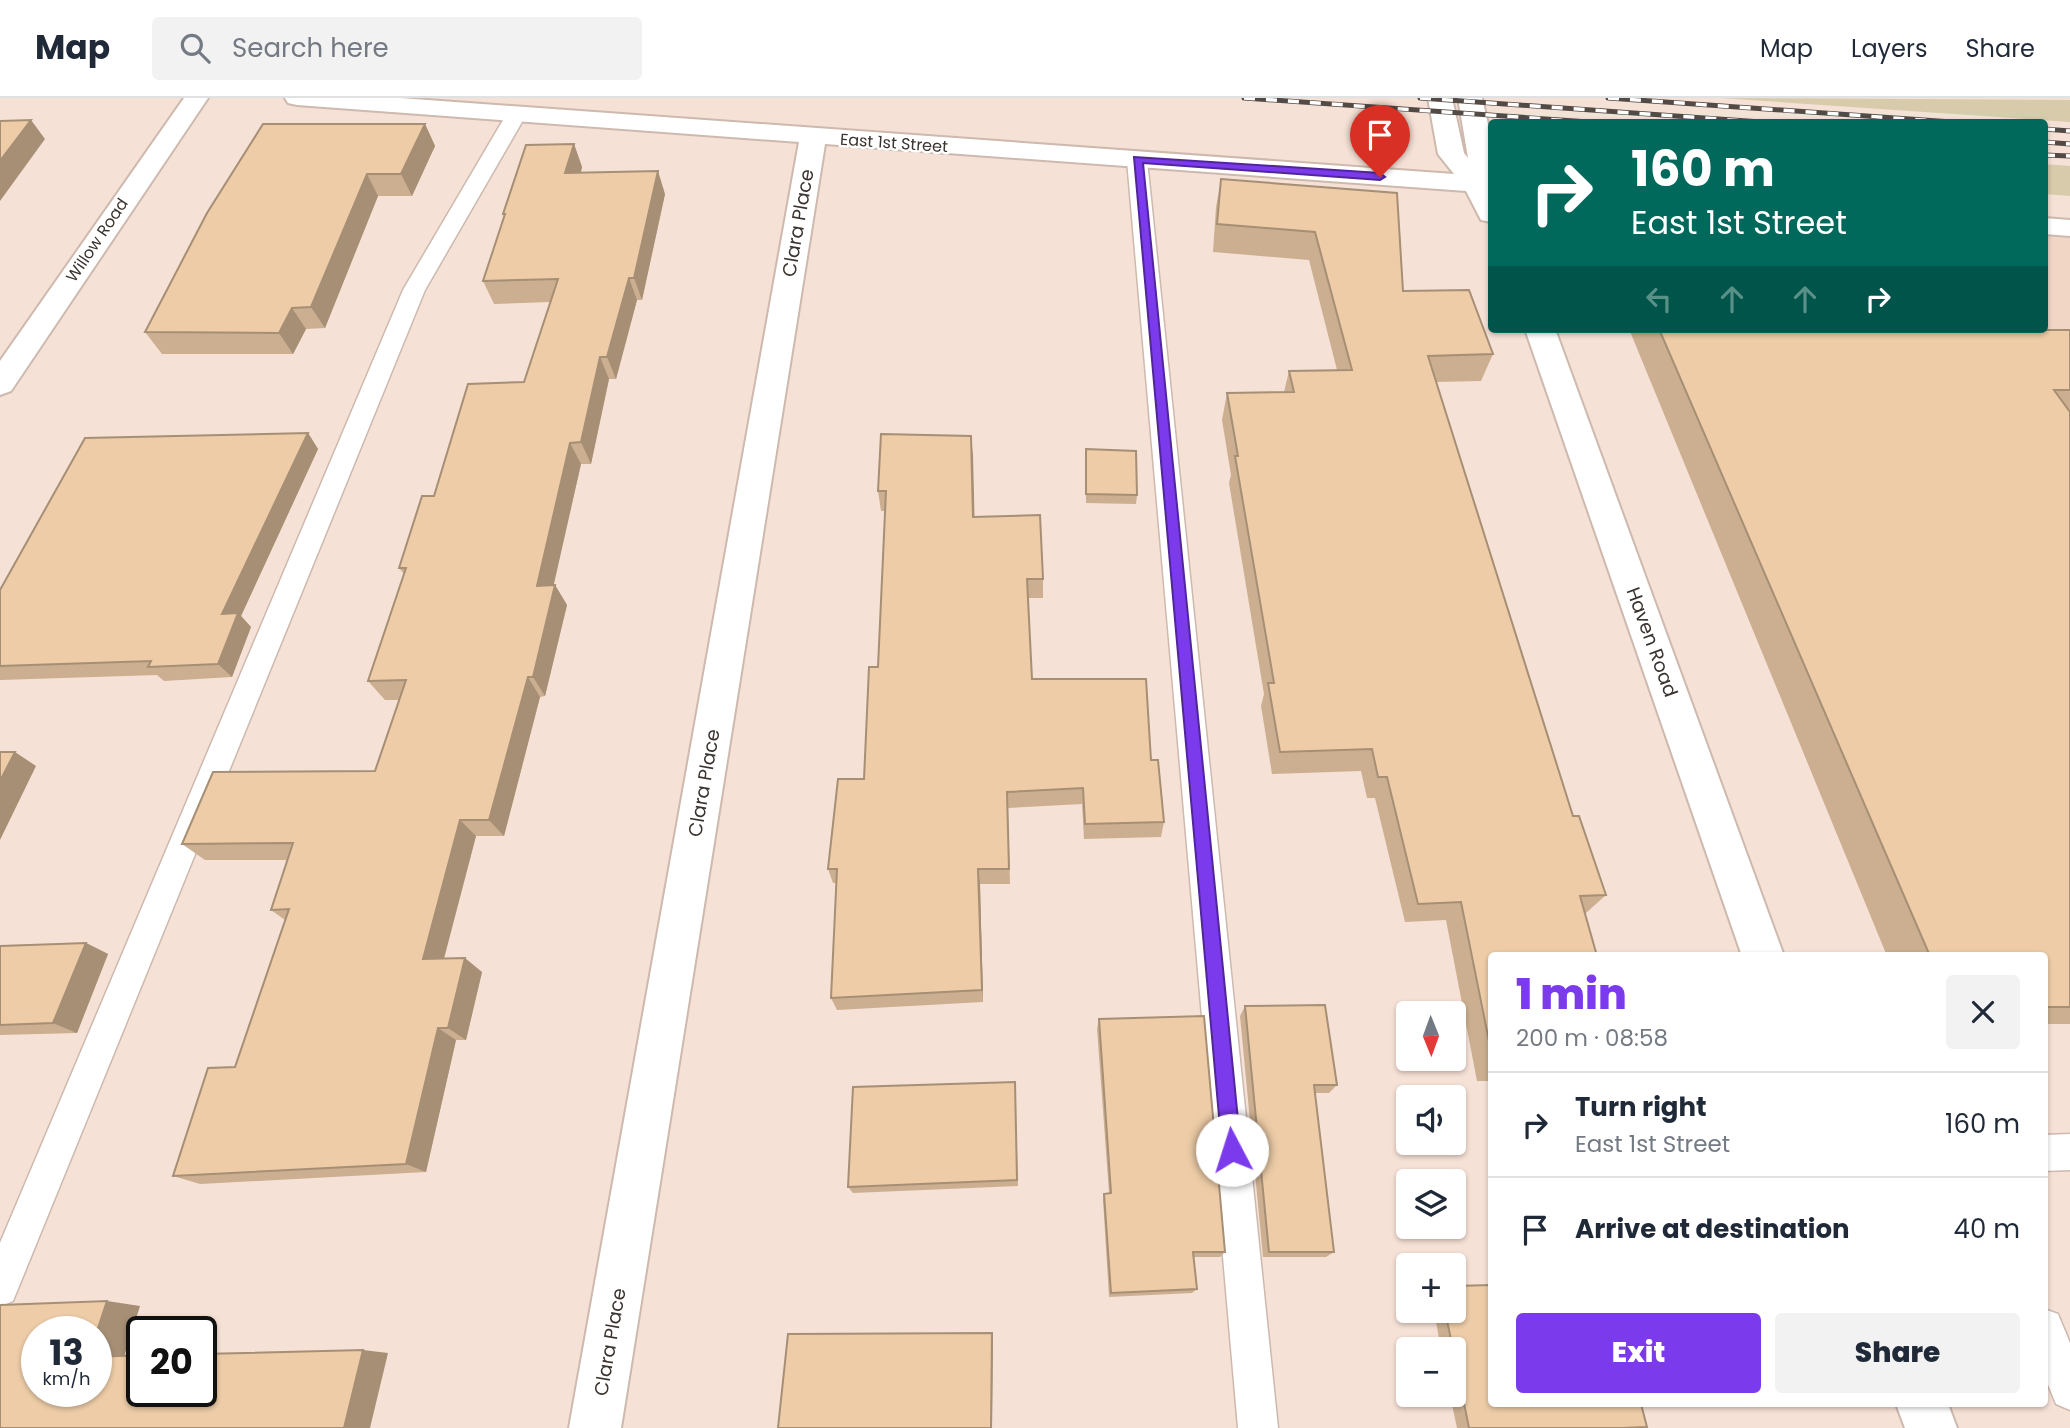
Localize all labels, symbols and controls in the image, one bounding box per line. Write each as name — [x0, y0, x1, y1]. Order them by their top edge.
search box — [152, 17, 642, 80]
text: Map — [35, 24, 110, 71]
icon: search — [176, 29, 214, 67]
text: Search here — [232, 30, 389, 66]
text: Map — [1760, 32, 1813, 65]
text: Layers — [1851, 32, 1927, 65]
text: Share — [1965, 32, 2035, 65]
pin — [1350, 105, 1410, 177]
icon: arrive — [1361, 116, 1399, 154]
street label: East 1st Street — [839, 128, 949, 158]
text: 160 m — [1631, 135, 1775, 203]
icon: right — [1516, 147, 1607, 238]
street label: Clara Place — [775, 167, 821, 279]
street label: Willow Road — [60, 194, 134, 286]
text: East 1st Street — [1631, 200, 1847, 245]
icon: left — [1640, 280, 1678, 318]
icon: ahead — [1713, 280, 1751, 318]
icon: ahead — [1786, 280, 1824, 318]
icon: right — [1859, 280, 1897, 318]
street label: Haven Road — [1620, 583, 1684, 701]
street label: Clara Place — [681, 727, 727, 839]
text: 1 min — [1516, 965, 1627, 1024]
button: close — [1946, 975, 2020, 1049]
north arrow — [1396, 1001, 1466, 1071]
map controls — [1396, 1001, 1466, 1407]
text: 200 m · 08:58 — [1516, 1022, 1668, 1054]
button: sound — [1396, 1085, 1466, 1155]
text: Turn right — [1575, 1089, 1707, 1125]
icon: right — [1516, 1106, 1554, 1144]
text: 160 m — [1945, 1106, 2020, 1142]
position arrow — [1195, 1113, 1269, 1187]
text: East 1st Street — [1575, 1128, 1730, 1160]
button: layers — [1396, 1169, 1466, 1239]
icon: arrive — [1516, 1211, 1554, 1249]
text: Arrive at destination — [1575, 1211, 1850, 1247]
text: 40 m — [1954, 1211, 2020, 1247]
button: + — [1396, 1253, 1466, 1323]
street label: Clara Place — [587, 1286, 633, 1398]
button: Exit — [1516, 1313, 1761, 1393]
button: Share — [1775, 1313, 2020, 1393]
speed limit sign: 20 — [126, 1316, 217, 1407]
text: 13 — [49, 1328, 84, 1377]
button: − — [1396, 1337, 1466, 1407]
text: km/h — [43, 1366, 90, 1391]

